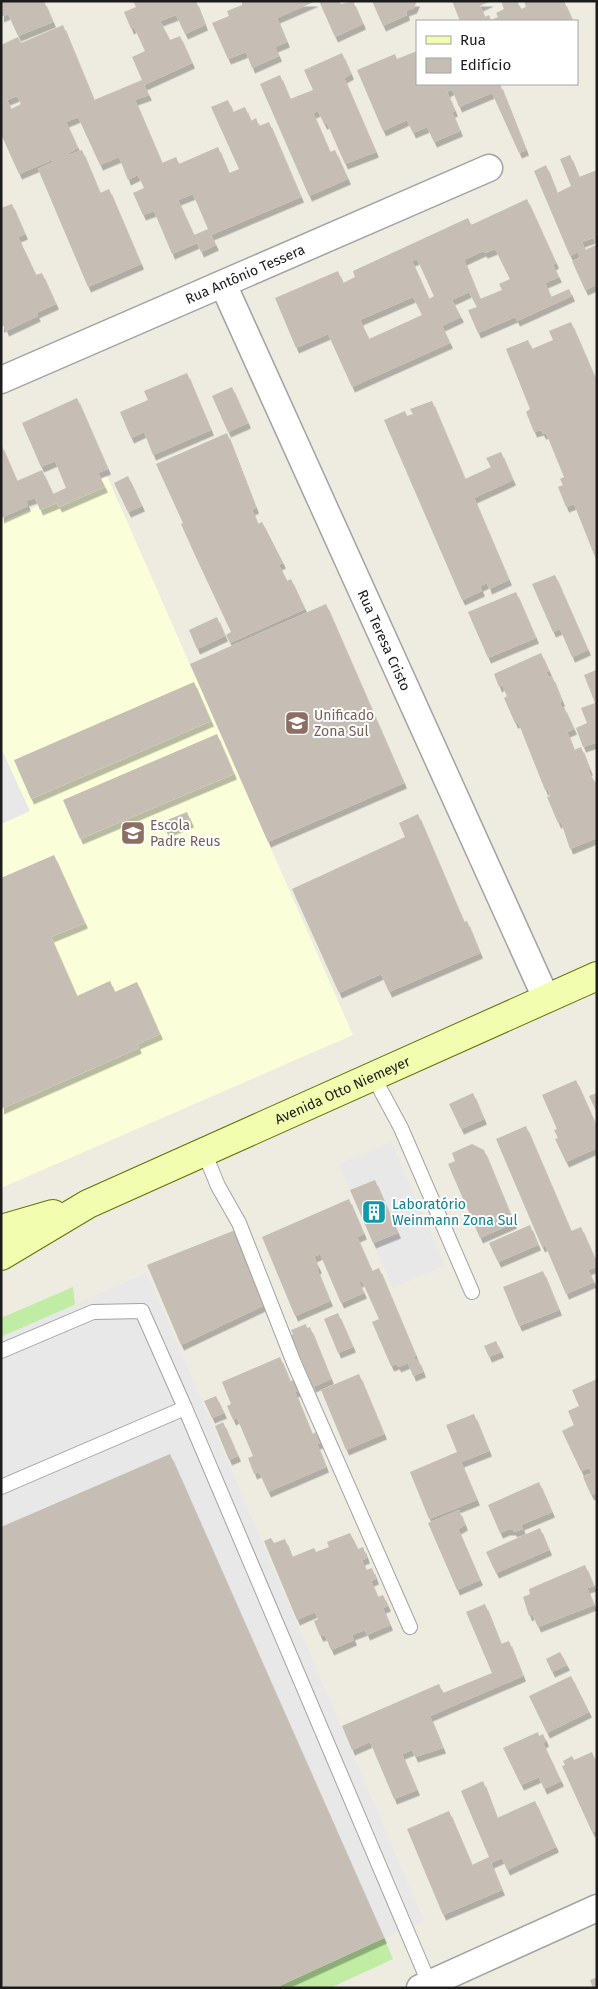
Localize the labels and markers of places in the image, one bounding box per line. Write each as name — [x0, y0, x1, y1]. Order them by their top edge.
place label: Unificado Zona Sul — [314, 707, 374, 740]
school or university icon: Unificado Zona Sul — [284, 710, 310, 736]
place label: Escola Padre Reus — [150, 817, 221, 850]
school or university icon: Escola Padre Reus — [120, 820, 146, 846]
place label: Laboratório Weinmann Zona Sul — [392, 1196, 518, 1229]
building icon: Laboratório Weinmann Zona Sul — [361, 1199, 387, 1225]

